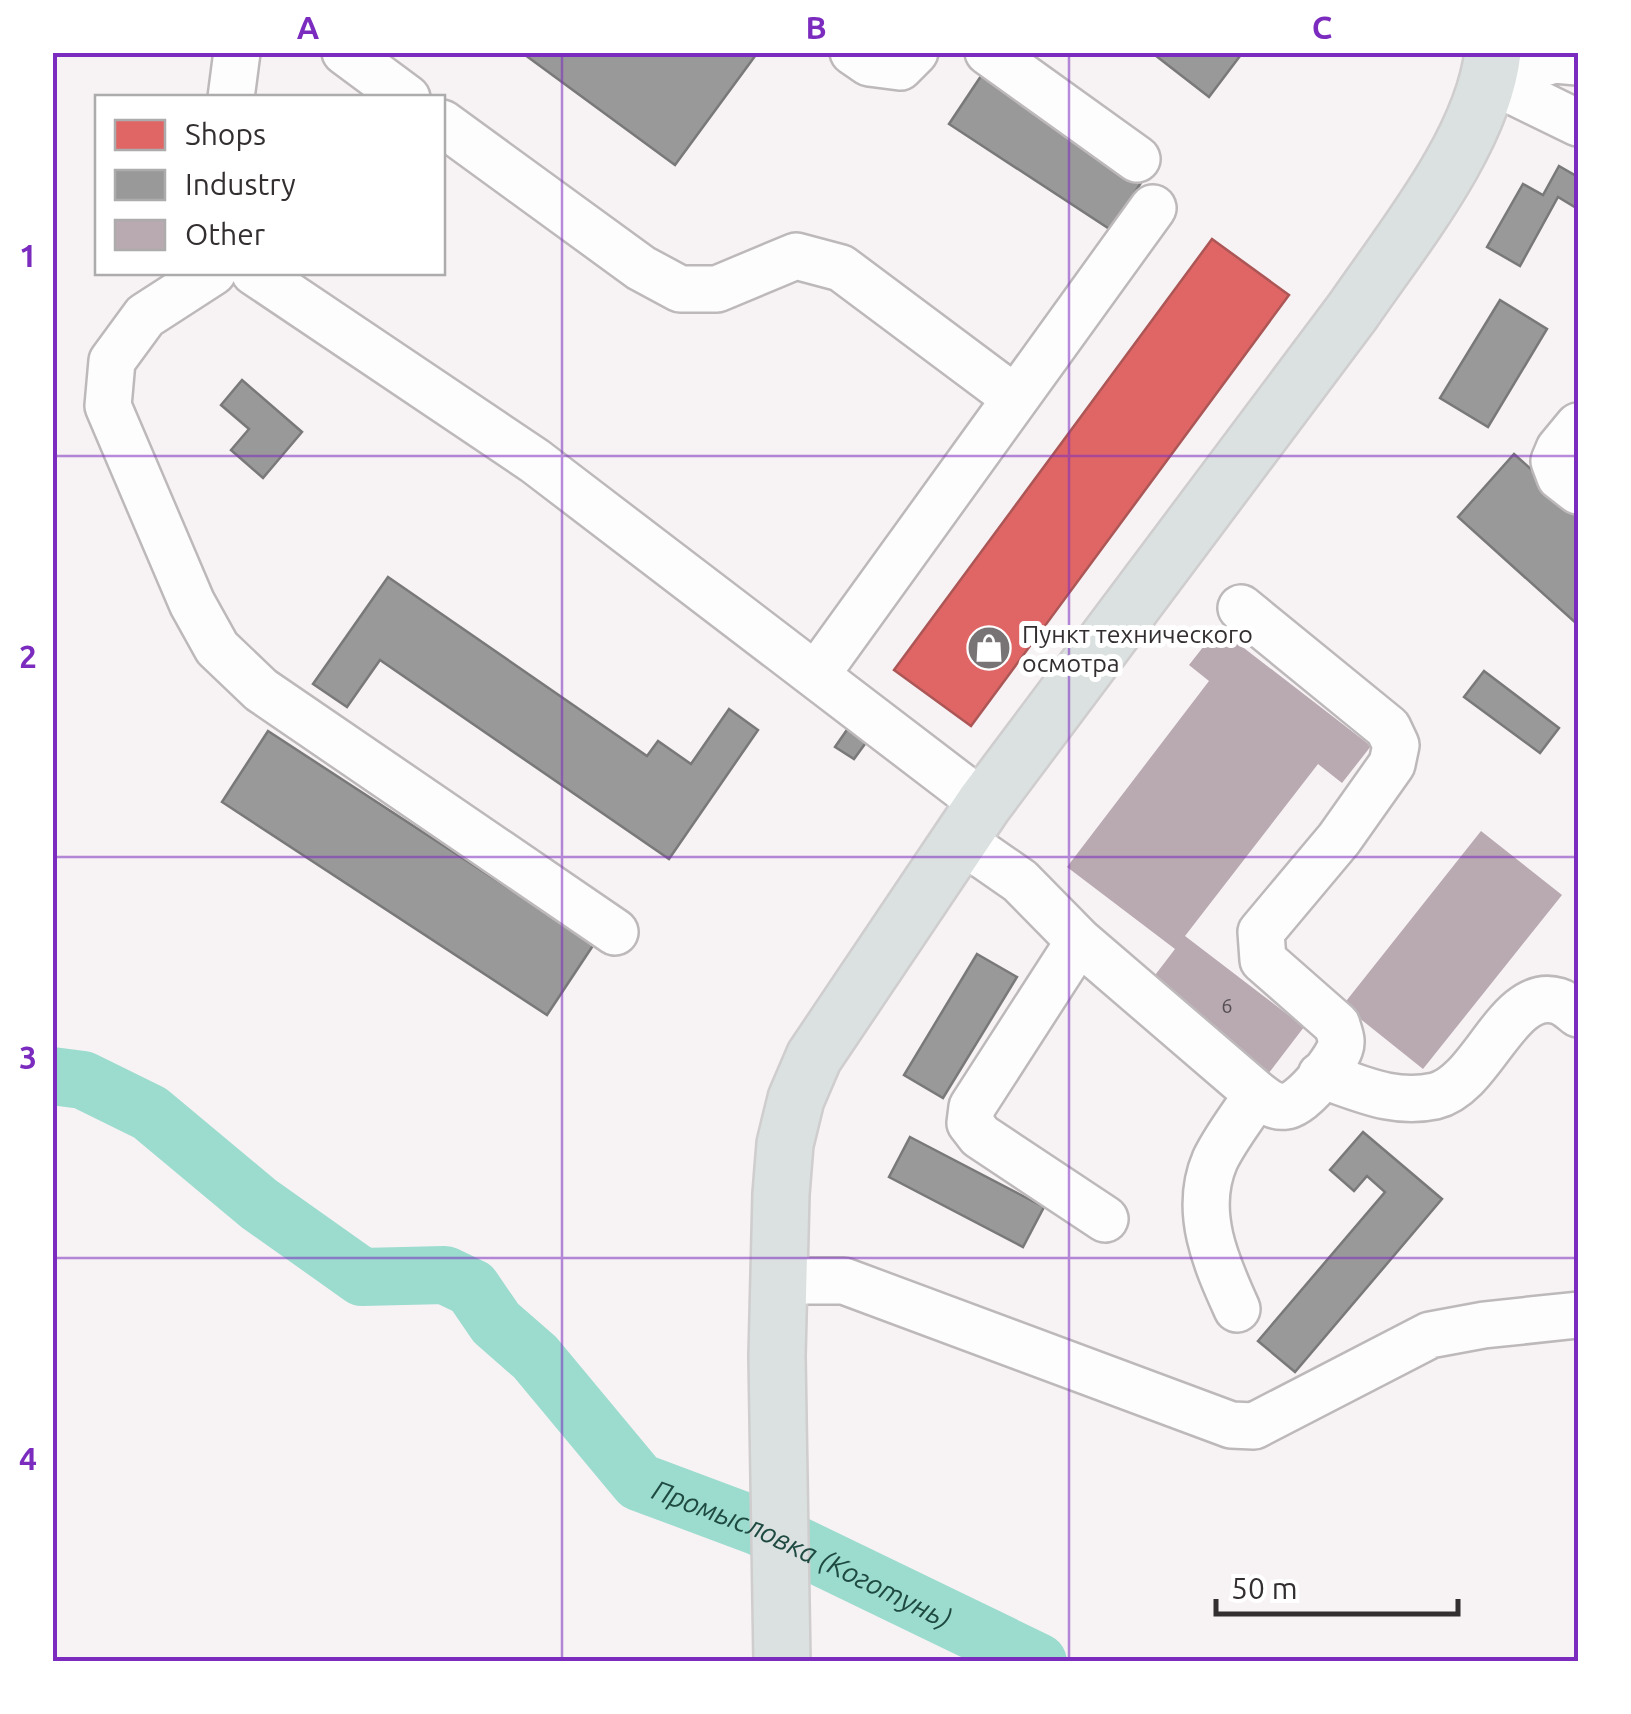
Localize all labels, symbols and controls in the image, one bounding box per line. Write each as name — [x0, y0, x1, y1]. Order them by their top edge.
text: A — [297, 9, 320, 45]
text: B — [805, 9, 827, 45]
text: C — [1312, 9, 1332, 45]
legend — [95, 95, 445, 275]
text: Shops — [185, 117, 266, 151]
text: Industry — [185, 167, 296, 201]
text: Other — [185, 217, 266, 251]
text: 1 — [19, 237, 37, 273]
place label: Пункт технического осмотра — [1022, 620, 1253, 677]
shop icon: Пункт технического осмотра — [966, 625, 1012, 671]
text: 2 — [19, 638, 37, 674]
house number: 6 — [1221, 994, 1233, 1017]
text: 3 — [19, 1039, 37, 1075]
text: 4 — [19, 1440, 37, 1476]
water label: Промысловка (Коготунь) — [648, 1473, 957, 1634]
scale bar — [1216, 1554, 1458, 1616]
text: 50 m — [1231, 1571, 1298, 1605]

